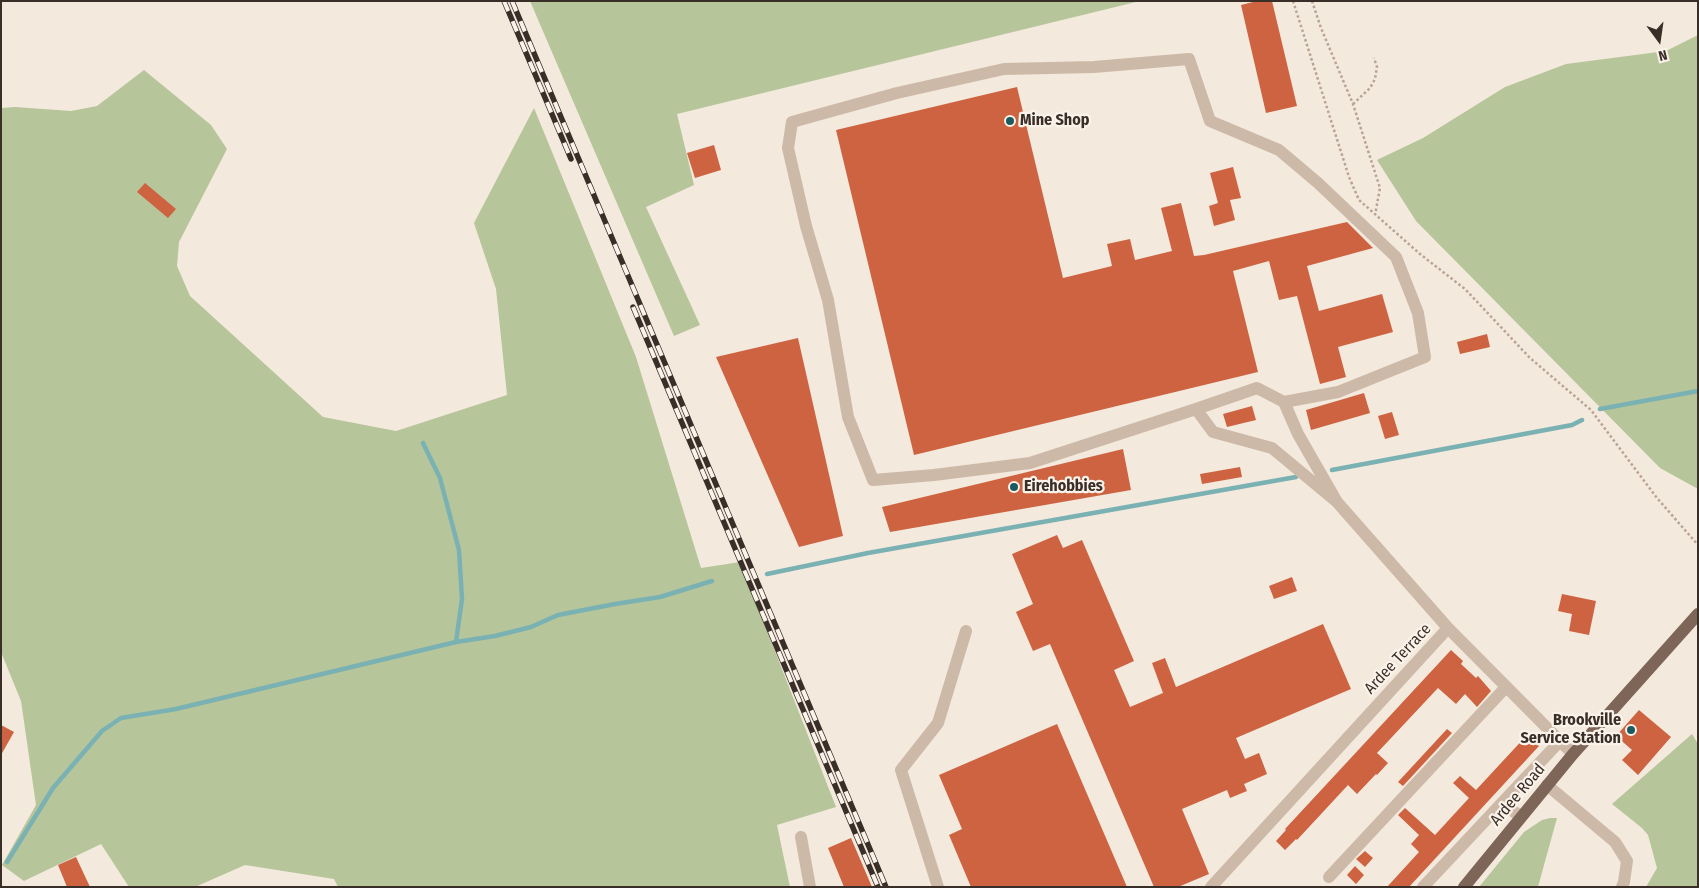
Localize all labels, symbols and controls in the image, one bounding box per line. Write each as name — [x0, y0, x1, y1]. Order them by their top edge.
north arrow — [1634, 15, 1684, 65]
text: N — [1657, 46, 1669, 64]
place label: Mine Shop — [1020, 111, 1089, 131]
marker: Mine Shop — [1004, 115, 1016, 127]
place label: Eirehobbies — [1024, 477, 1103, 497]
marker: Eirehobbies — [1008, 481, 1020, 493]
street label: Ardee Terrace — [1361, 620, 1435, 698]
place label: Brookville Service Station — [1521, 711, 1621, 749]
marker: Brookville Service Station — [1625, 724, 1637, 736]
street label: Ardee Road — [1487, 760, 1549, 830]

